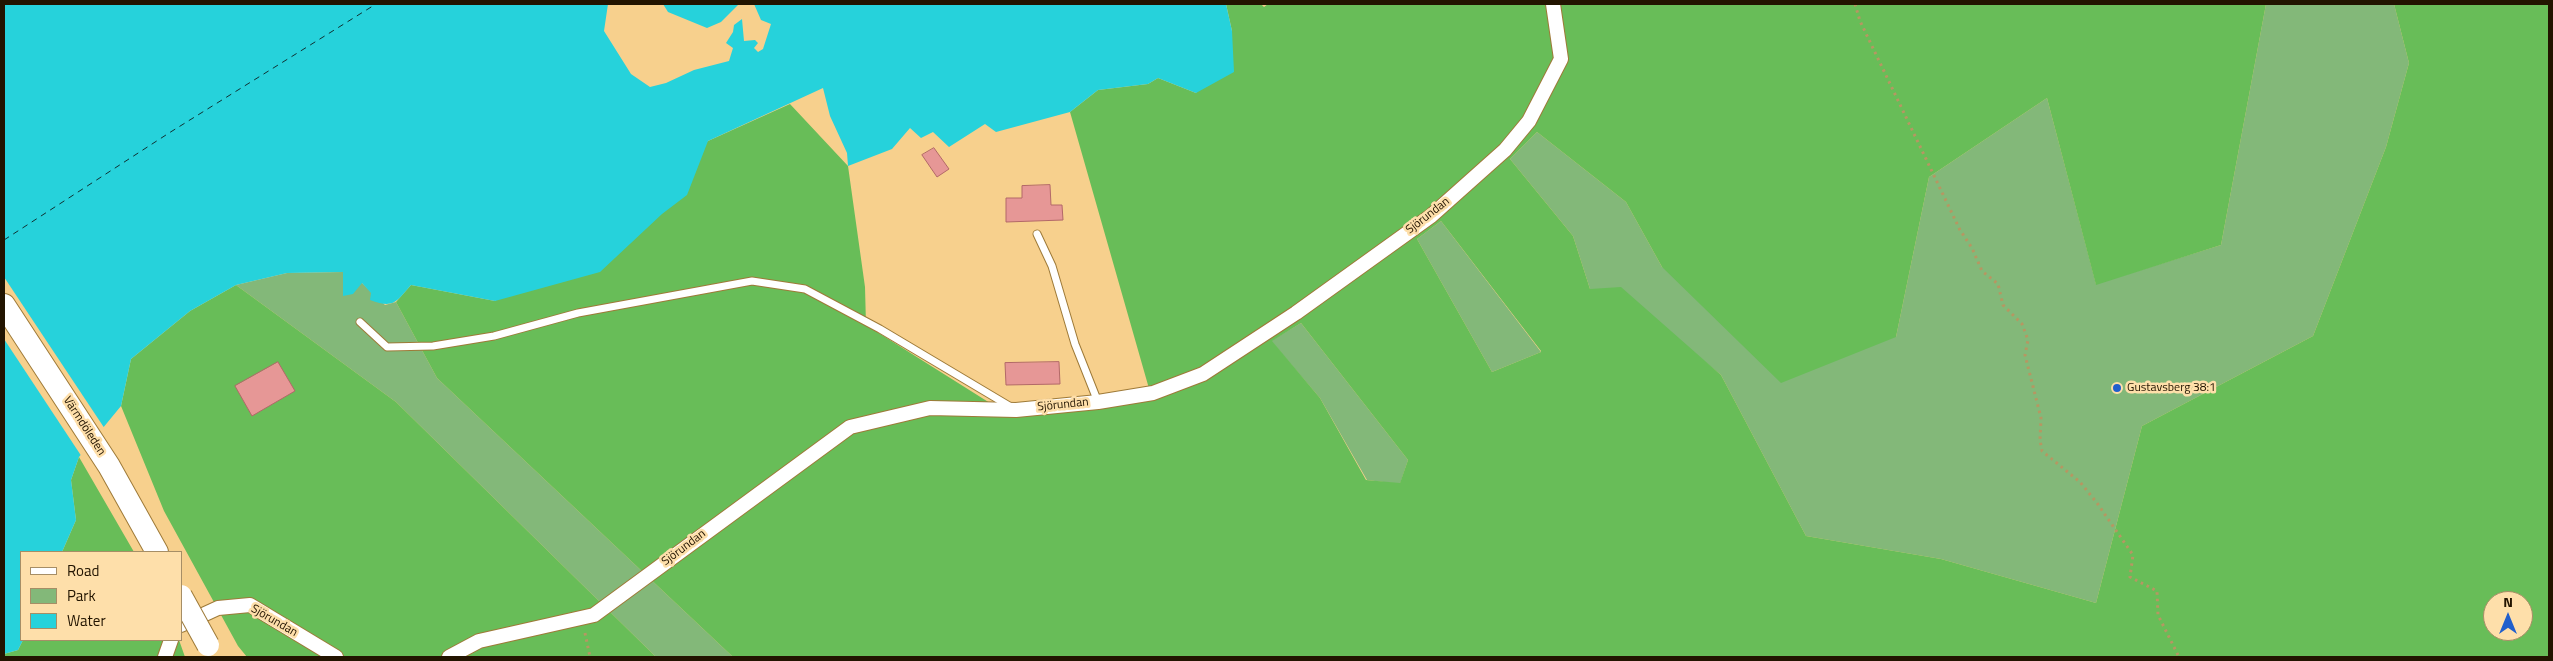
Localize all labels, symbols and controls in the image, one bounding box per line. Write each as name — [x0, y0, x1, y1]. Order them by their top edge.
street label: Sjörundan — [1403, 195, 1453, 237]
place label: Gustavsberg 38:1 — [2127, 381, 2216, 395]
marker: Gustavsberg 38:1 — [2111, 382, 2123, 394]
street label: Värmdöleden — [60, 394, 108, 458]
street label: Sjörundan — [1037, 395, 1089, 415]
street label: Sjörundan — [659, 527, 709, 569]
legend — [20, 551, 182, 641]
text: Road — [67, 559, 99, 582]
text: Park — [67, 584, 96, 607]
north arrow — [2483, 591, 2533, 641]
text: N — [2503, 591, 2513, 612]
street label: Sjörundan — [248, 602, 300, 640]
text: Water — [67, 609, 106, 632]

